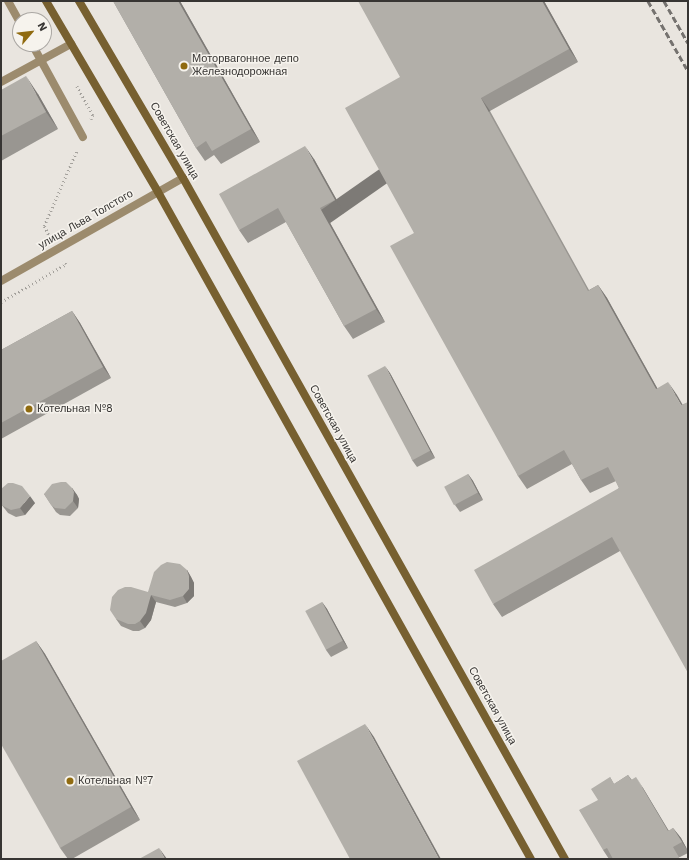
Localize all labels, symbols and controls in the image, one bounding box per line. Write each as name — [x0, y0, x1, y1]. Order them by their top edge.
north arrow — [12, 12, 52, 52]
text: N — [35, 20, 50, 33]
place label: Моторвагонное депо Железнодорожная — [192, 53, 299, 79]
marker: Моторвагонное депо Железнодорожная — [179, 61, 189, 71]
street label: Советская улица — [147, 100, 201, 182]
street label: улица Льва Толстого — [36, 188, 136, 252]
street label: Советская улица — [306, 383, 360, 465]
place label: Котельная №8 — [37, 402, 113, 416]
marker: Котельная №8 — [24, 404, 34, 414]
street label: Советская улица — [465, 665, 519, 747]
place label: Котельная №7 — [78, 774, 153, 788]
marker: Котельная №7 — [65, 776, 75, 786]

